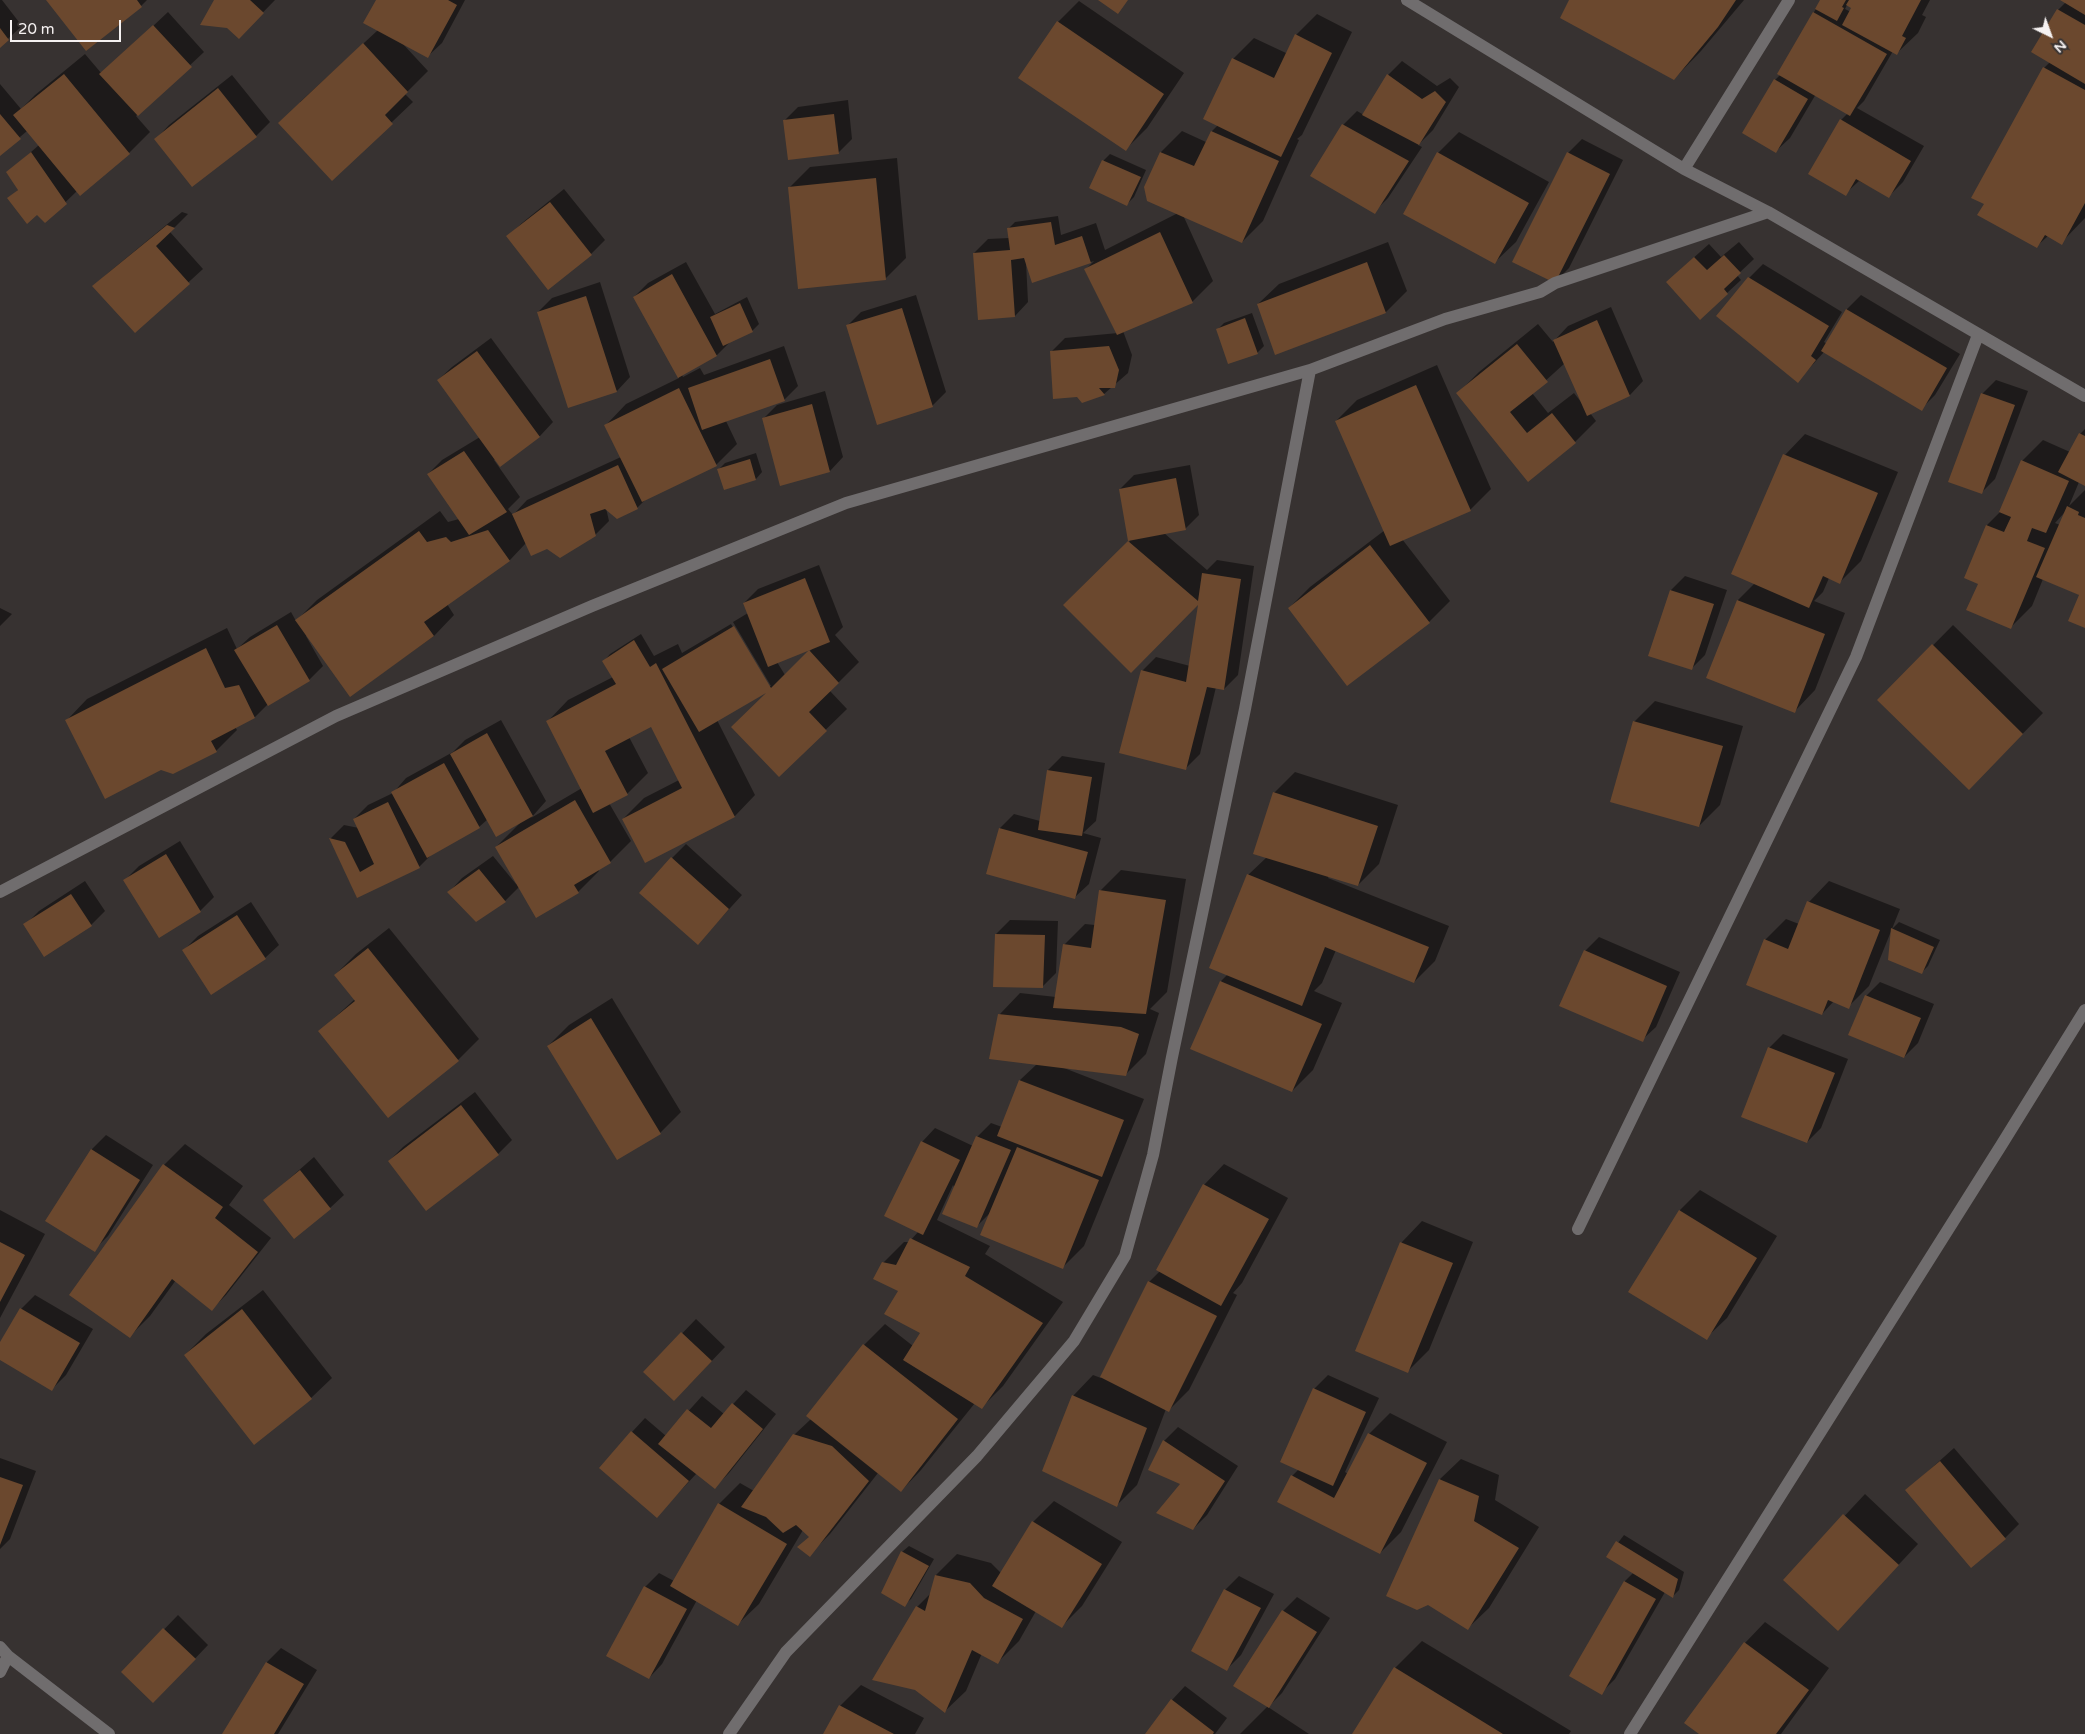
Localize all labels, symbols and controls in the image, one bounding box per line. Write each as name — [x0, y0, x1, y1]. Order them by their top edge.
scale bar — [12, 10, 124, 42]
north arrow — [2025, 10, 2075, 60]
text: 20 m — [18, 20, 55, 38]
text: N — [2051, 36, 2070, 57]

